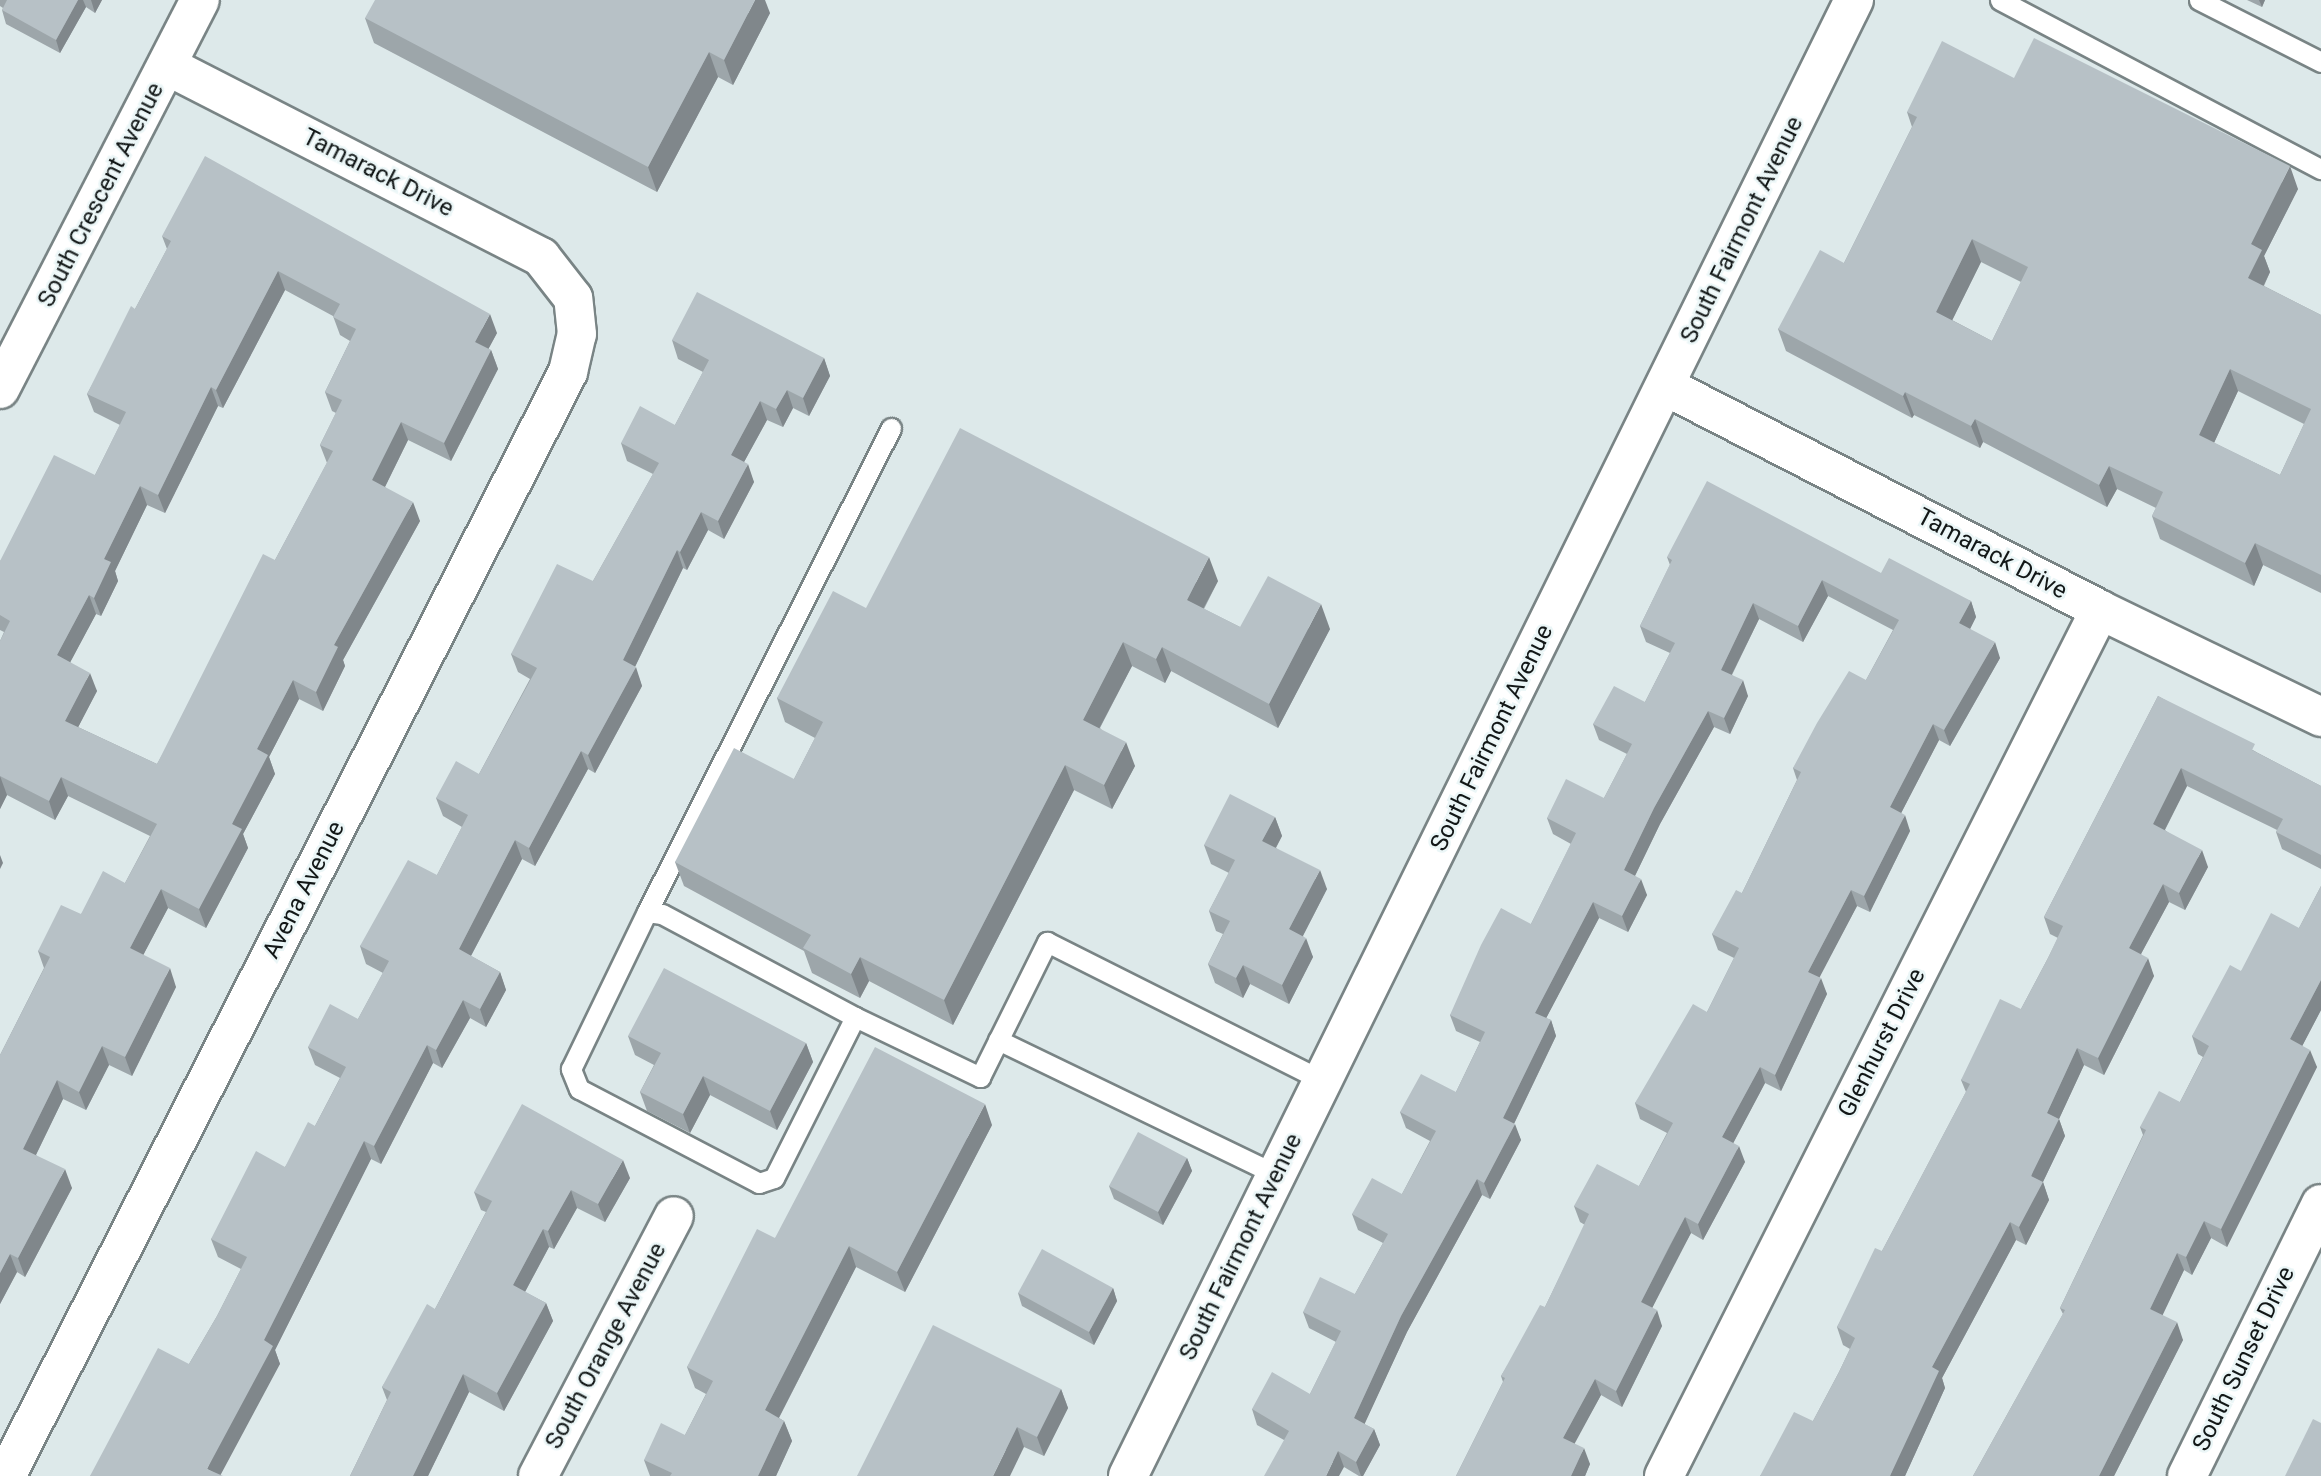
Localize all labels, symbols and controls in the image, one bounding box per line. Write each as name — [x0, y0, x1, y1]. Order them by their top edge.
street label: South Crescent Avenue — [32, 78, 170, 312]
street label: South Fairmont Avenue — [1675, 112, 1809, 348]
street label: Tamarack Drive — [298, 123, 458, 223]
street label: Tamarack Drive — [1912, 502, 2072, 606]
street label: South Fairmont Avenue — [1425, 620, 1559, 856]
street label: Avena Avenue — [257, 817, 351, 963]
street label: Glenhurst Drive — [1832, 964, 1932, 1122]
street label: South Fairmont Avenue — [1174, 1129, 1308, 1365]
street label: South Orange Avenue — [539, 1238, 673, 1454]
street label: South Sunset Drive — [2187, 1262, 2301, 1456]

